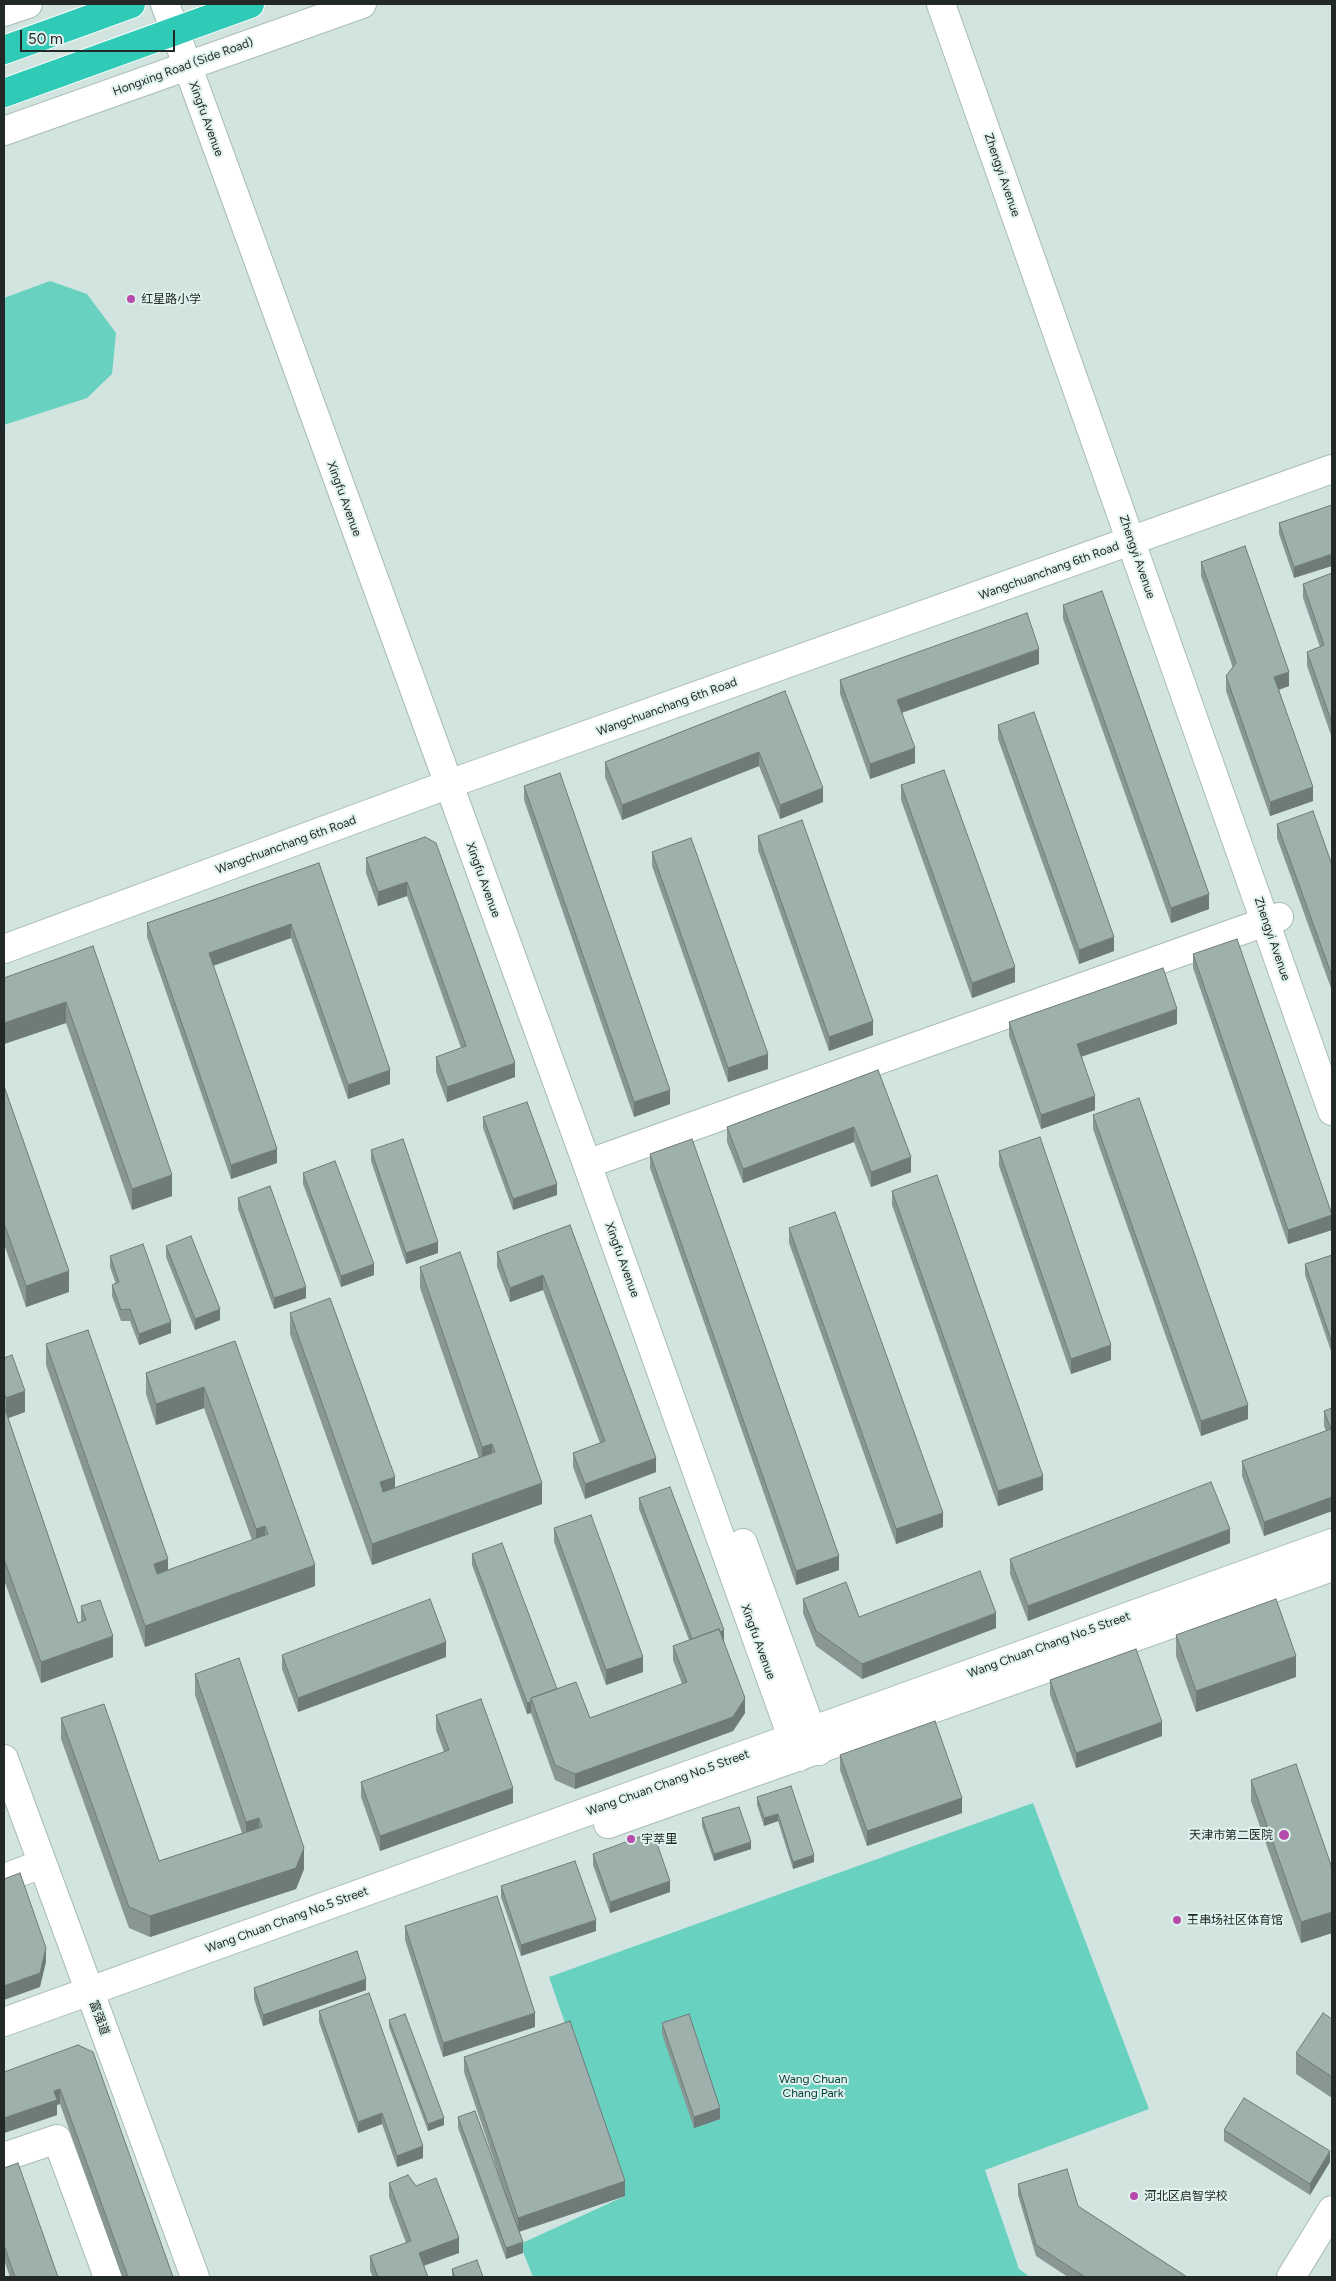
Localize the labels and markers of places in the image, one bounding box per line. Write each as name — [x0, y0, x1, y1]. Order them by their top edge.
place label: 红星路小学 — [141, 292, 201, 306]
marker: 红星路小学 — [125, 293, 137, 305]
place label: 天津市第二医院 — [1189, 1828, 1273, 1842]
marker: 天津市第二医院 — [1277, 1828, 1291, 1842]
place label: 宇萃里 — [641, 1832, 677, 1846]
marker: 宇萃里 — [625, 1833, 637, 1845]
place label: 王串场社区体育馆 — [1187, 1913, 1283, 1927]
marker: 王串场社区体育馆 — [1171, 1914, 1183, 1926]
place label: 河北区启智学校 — [1144, 2189, 1228, 2203]
marker: 河北区启智学校 — [1128, 2190, 1140, 2202]

